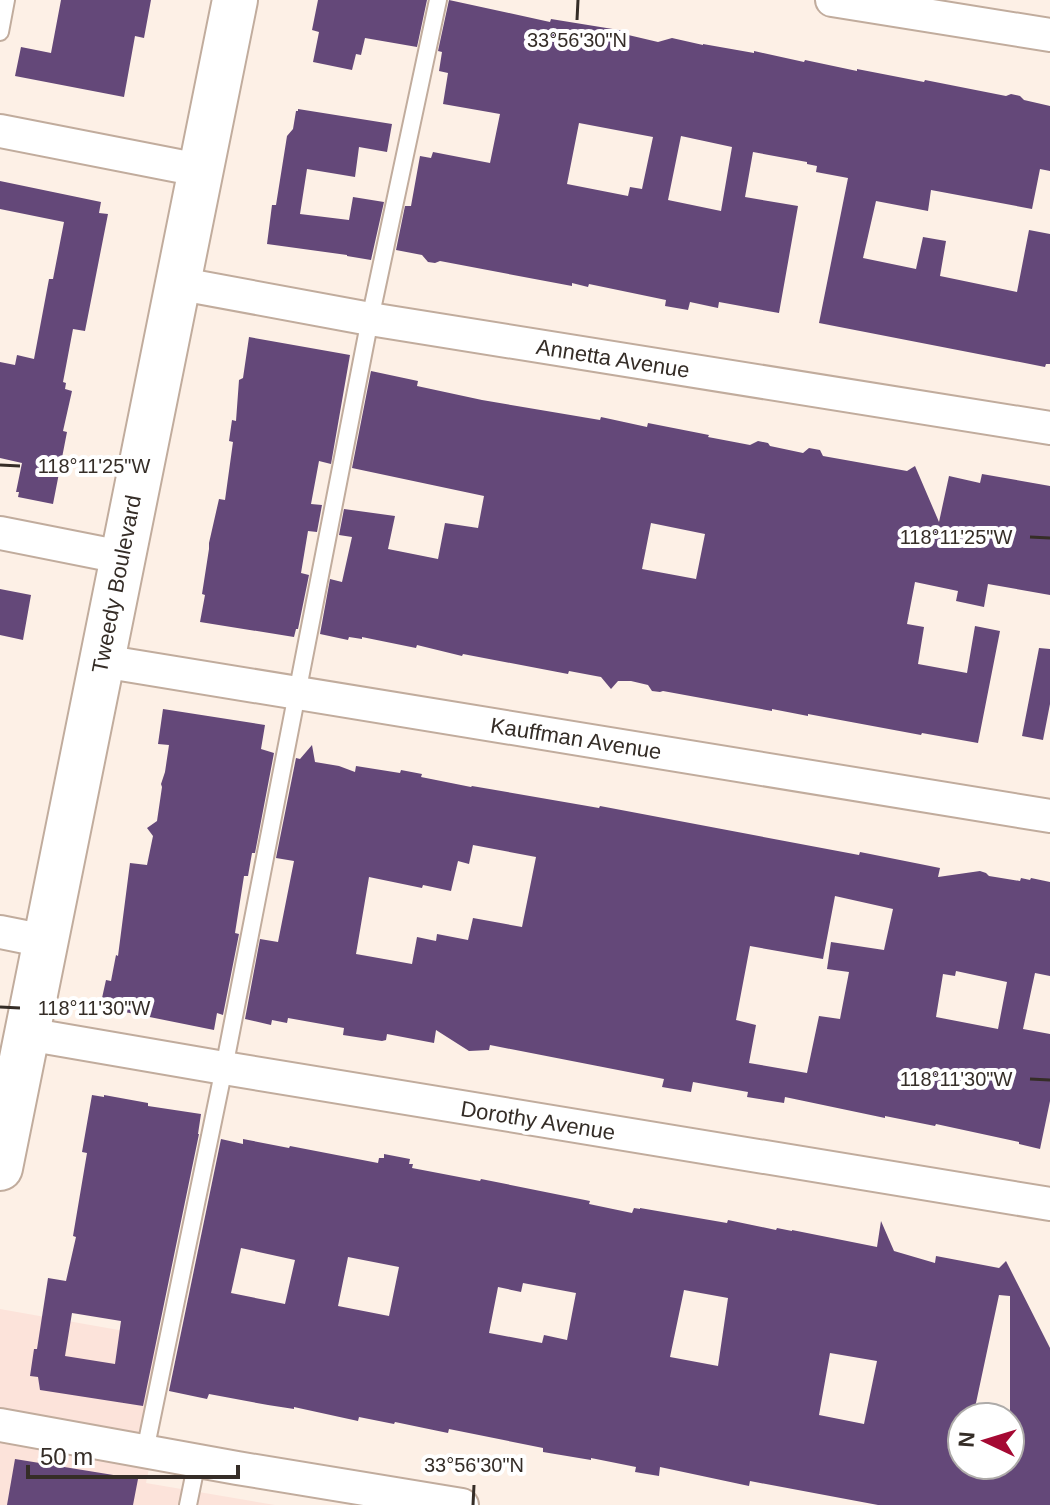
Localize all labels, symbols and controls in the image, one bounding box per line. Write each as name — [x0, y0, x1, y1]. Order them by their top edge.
text: 33°56'30"N — [527, 29, 627, 51]
street label: Annetta Avenue — [534, 334, 691, 383]
text: 118°11'25"W — [38, 455, 150, 477]
street label: Tweedy Boulevard — [87, 493, 146, 675]
text: 118°11'25"W — [900, 526, 1012, 548]
street label: Kauffman Avenue — [489, 713, 663, 764]
text: 118°11'30"W — [38, 997, 150, 1019]
text: 118°11'30"W — [900, 1068, 1012, 1090]
street label: Dorothy Avenue — [459, 1096, 617, 1145]
north arrow — [946, 1401, 1026, 1481]
scale bar — [28, 1429, 238, 1479]
text: N — [954, 1431, 980, 1448]
text: 50 m — [40, 1443, 93, 1470]
text: 33°56'30"N — [424, 1454, 524, 1476]

